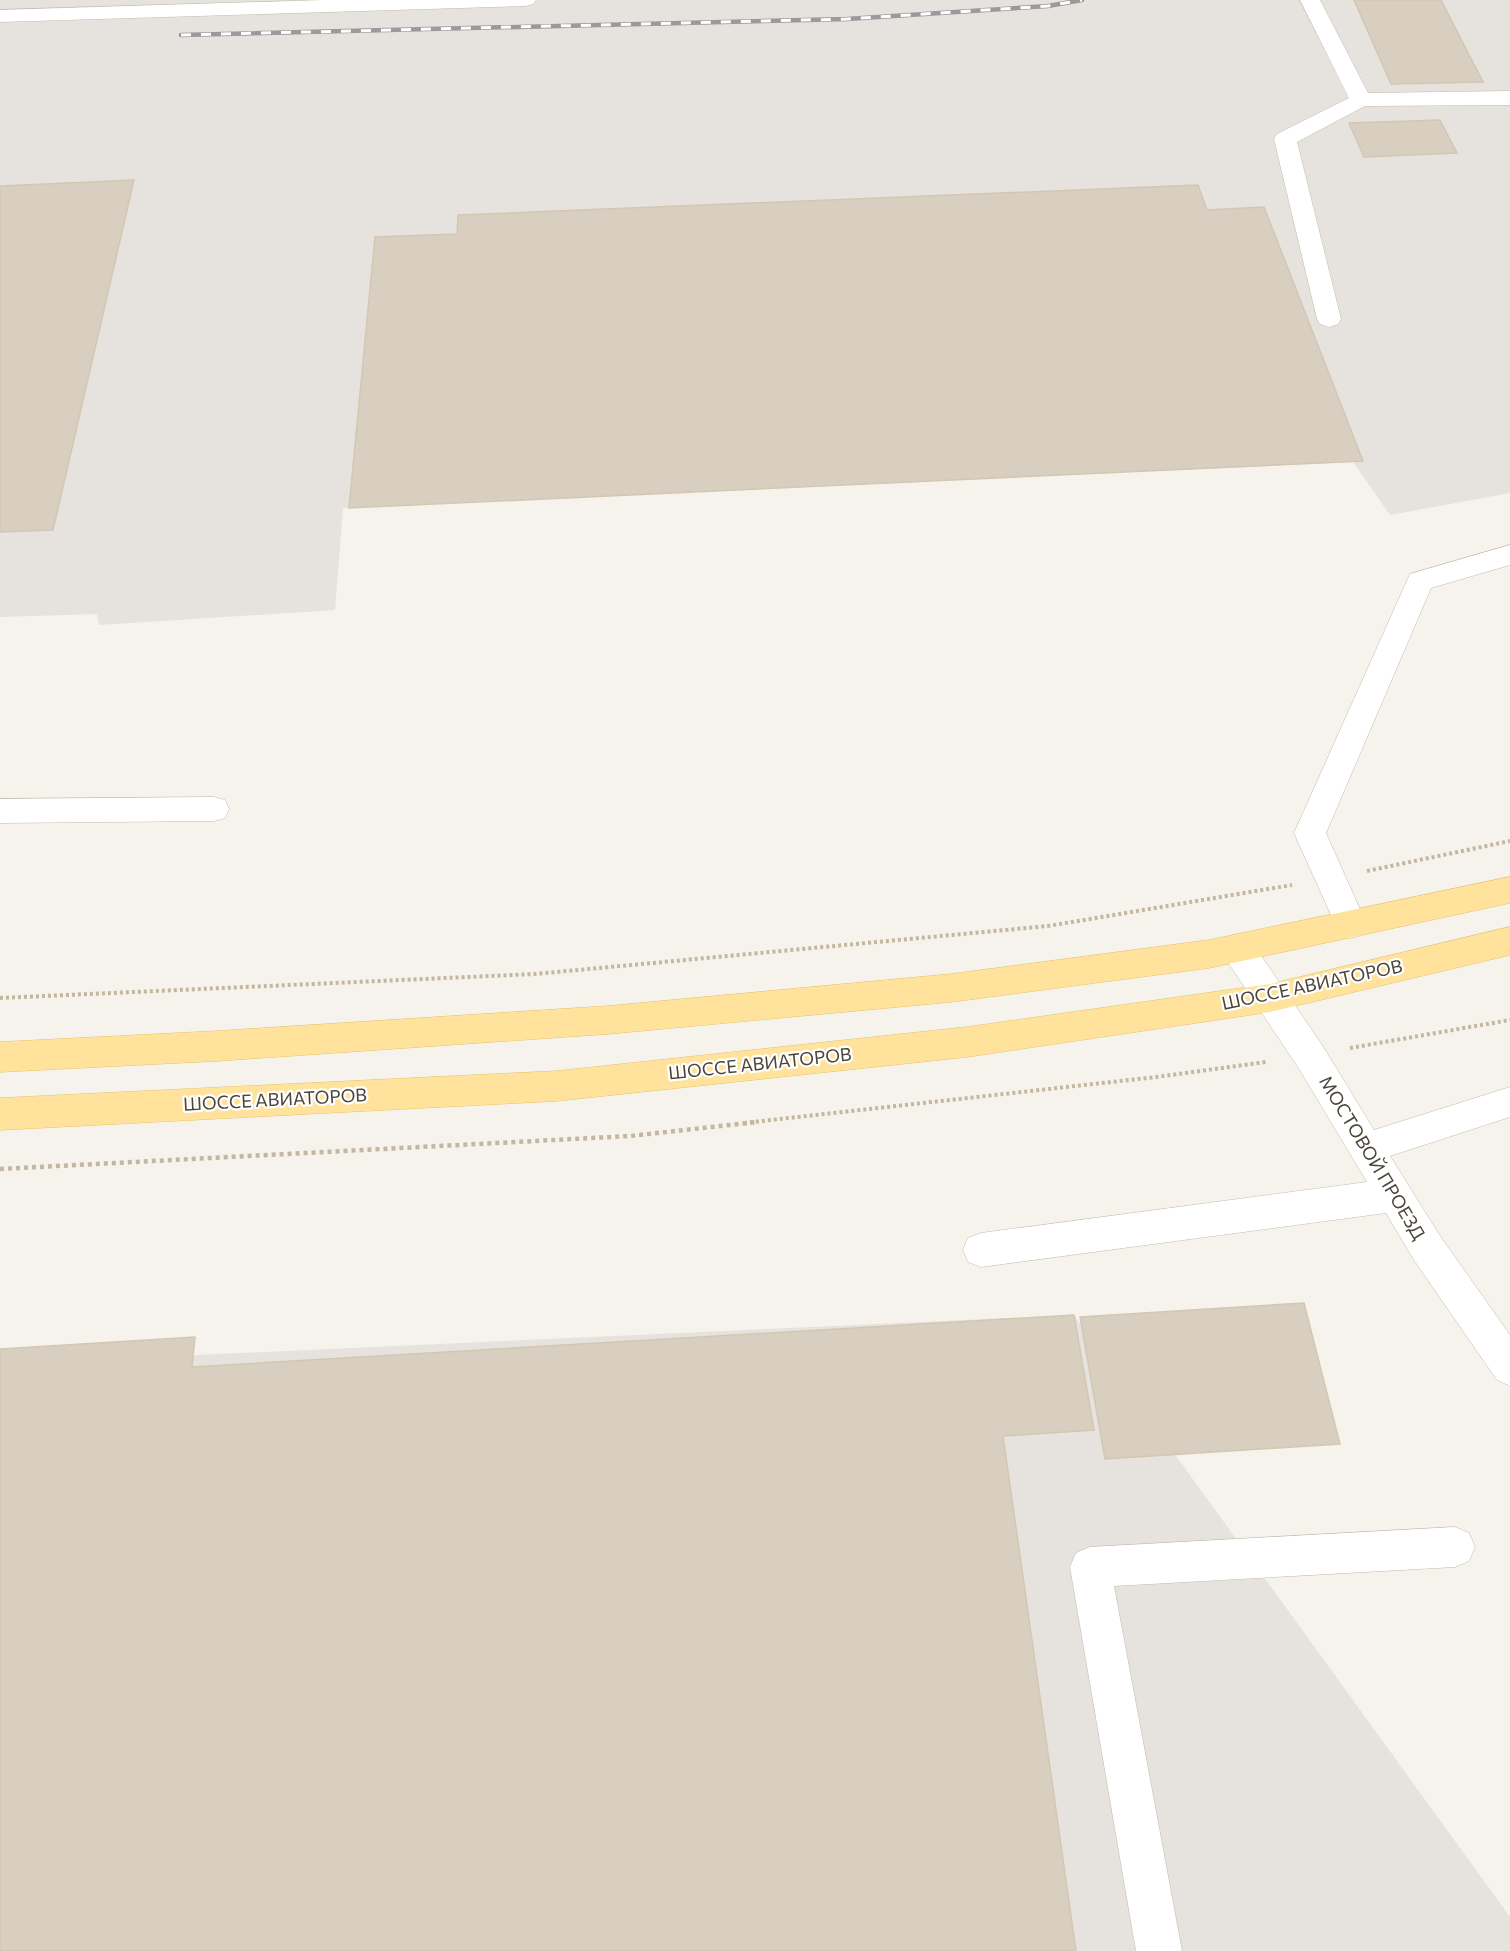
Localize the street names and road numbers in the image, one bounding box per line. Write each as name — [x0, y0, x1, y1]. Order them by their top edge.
street label: ШОССЕ АВИАТОРОВ — [1219, 954, 1404, 1014]
street label: ШОССЕ АВИАТОРОВ — [667, 1042, 853, 1084]
street label: МОСТОВОЙ ПРОЕЗД — [1315, 1071, 1431, 1244]
street label: ШОССЕ АВИАТОРОВ — [182, 1083, 367, 1115]

